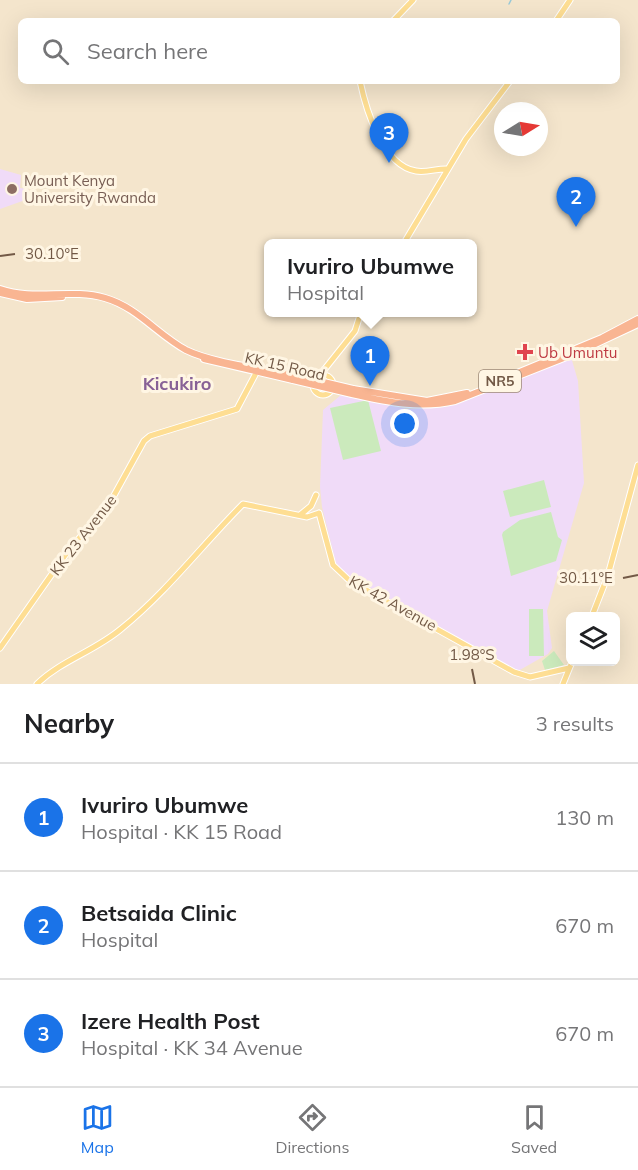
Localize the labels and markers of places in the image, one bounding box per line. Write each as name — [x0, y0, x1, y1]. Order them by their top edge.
pin: 3 — [370, 114, 408, 163]
place label: Mount Kenya University Rwanda — [24, 171, 156, 207]
pin: 2 — [556, 178, 596, 227]
marker: Mount Kenya University Rwanda — [5, 182, 19, 196]
pin: 1 — [350, 336, 389, 386]
marker: Ub Umuntu — [516, 343, 534, 361]
place label: Ub Umuntu — [538, 343, 617, 362]

